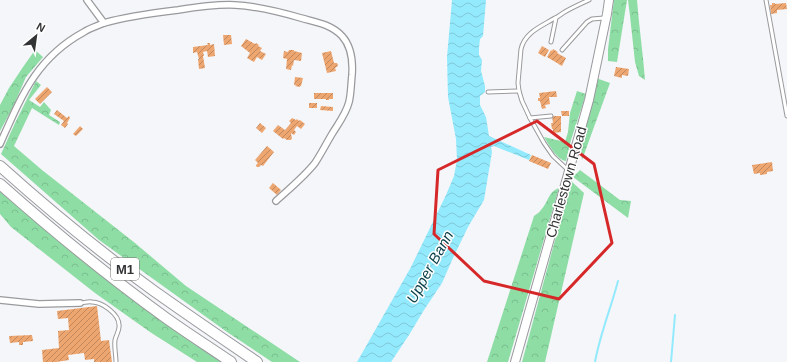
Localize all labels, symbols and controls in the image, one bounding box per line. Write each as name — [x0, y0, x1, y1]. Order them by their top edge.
north arrow — [16, 16, 56, 56]
text: N — [34, 20, 47, 34]
street label: Charlestown Road — [542, 124, 590, 240]
water label: Upper Bann — [403, 228, 456, 306]
road number: M1 — [111, 258, 139, 280]

